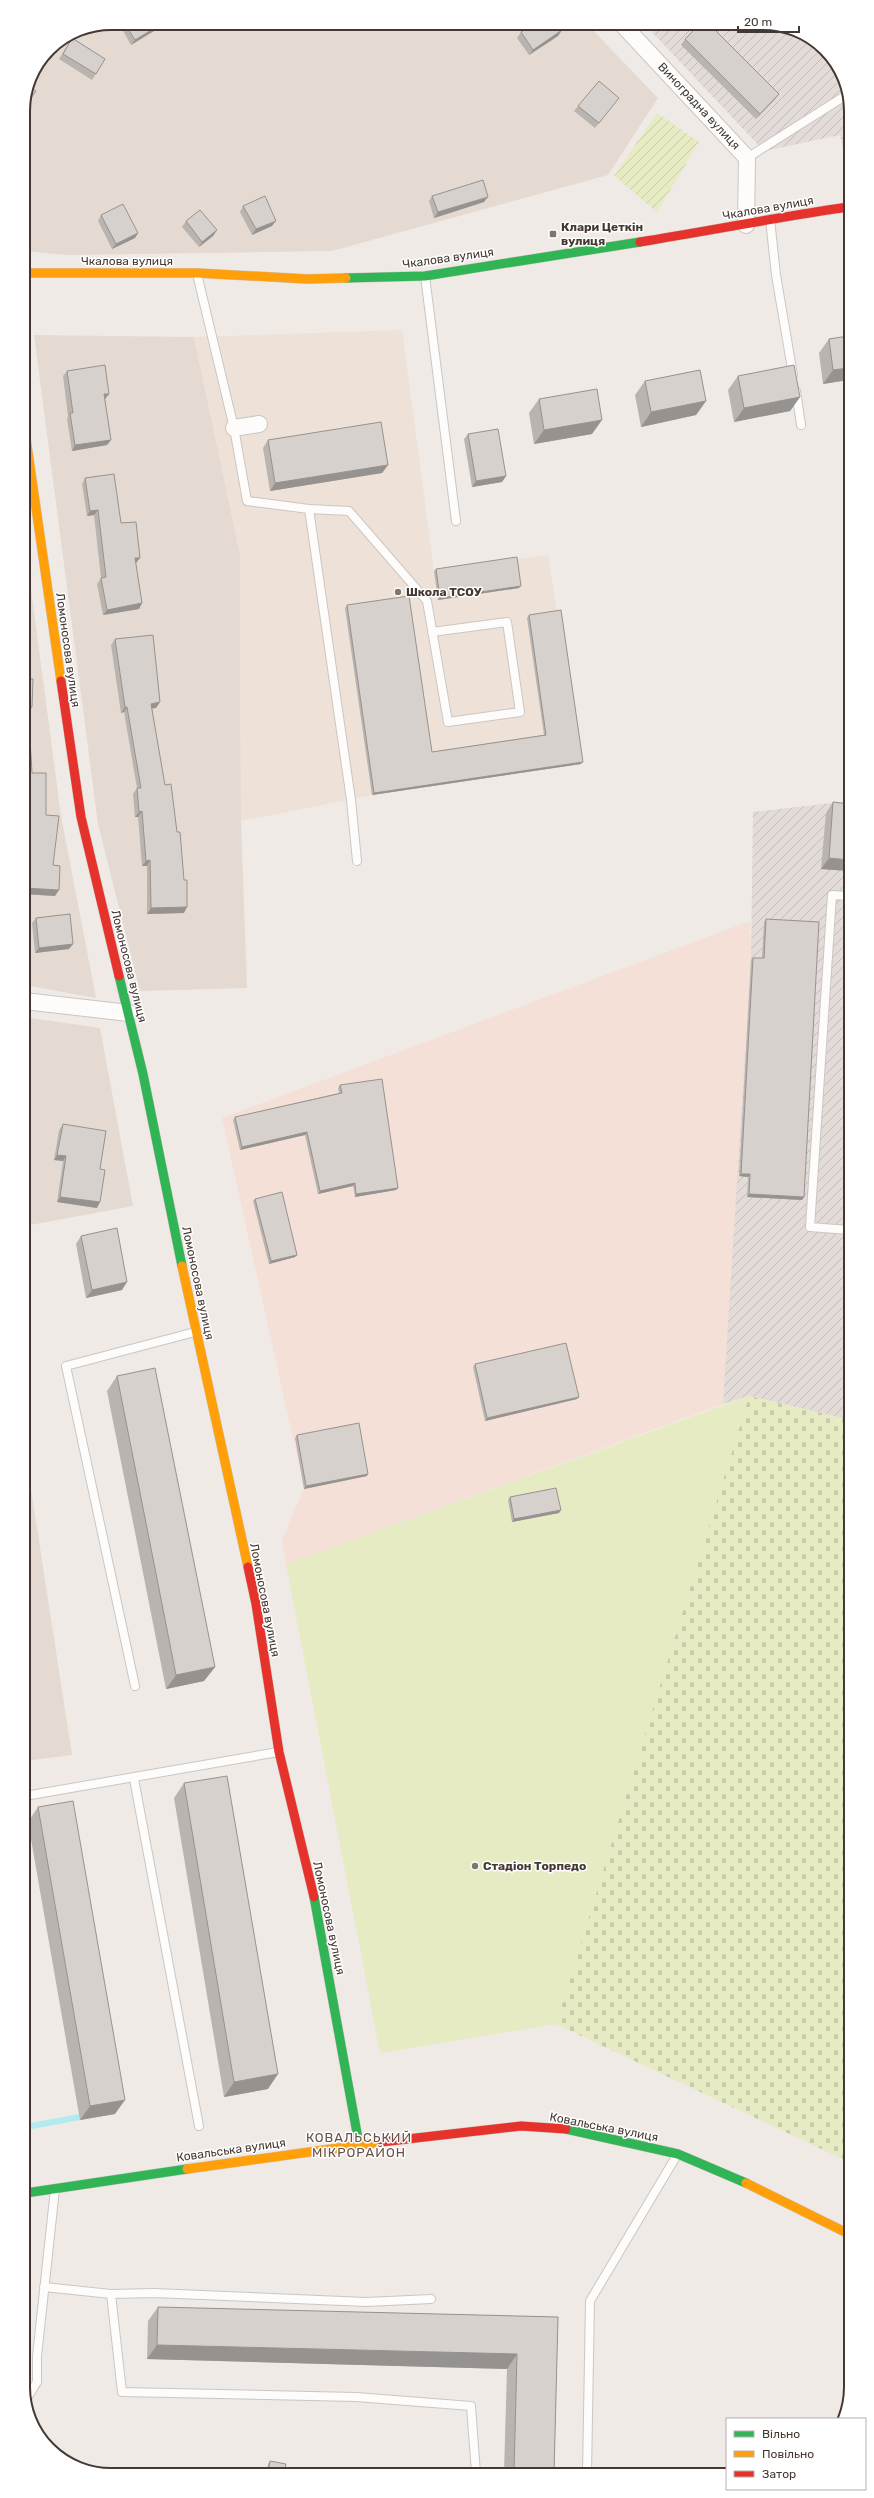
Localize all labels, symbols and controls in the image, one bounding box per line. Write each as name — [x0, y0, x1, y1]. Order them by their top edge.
scale bar — [738, 8, 799, 34]
text: 20 m — [744, 15, 772, 29]
street label: Виноградна вулиця — [655, 60, 743, 152]
street label: Чкалова вулиця — [721, 193, 815, 223]
place label: Клари Цеткін вулиця — [561, 220, 643, 248]
marker: Клари Цеткін вулиця — [548, 229, 558, 239]
street label: Чкалова вулиця — [401, 245, 495, 271]
street label: Чкалова вулиця — [81, 254, 173, 268]
place label: Школа ТСОУ — [406, 585, 482, 599]
marker: Школа ТСОУ — [393, 587, 403, 597]
street label: Ломоносова вулиця — [53, 592, 83, 708]
street label: Ломоносова вулиця — [108, 908, 150, 1024]
street label: Ломоносова вулиця — [179, 1225, 217, 1341]
street label: Ломоносова вулиця — [247, 1542, 283, 1658]
place label: Стадіон Торпедо — [483, 1859, 586, 1873]
street label: Ломоносова вулиця — [310, 1860, 348, 1976]
marker: Стадіон Торпедо — [470, 1861, 480, 1871]
street label: Ковальська вулиця — [549, 2110, 659, 2144]
district label: КОВАЛЬСЬКИЙ МІКРОРАЙОН — [306, 2130, 412, 2160]
street label: Ковальська вулиця — [175, 2135, 287, 2165]
legend — [726, 2418, 866, 2490]
text: Вільно — [762, 2427, 800, 2441]
text: Повільно — [762, 2447, 814, 2461]
text: Затор — [762, 2467, 796, 2481]

